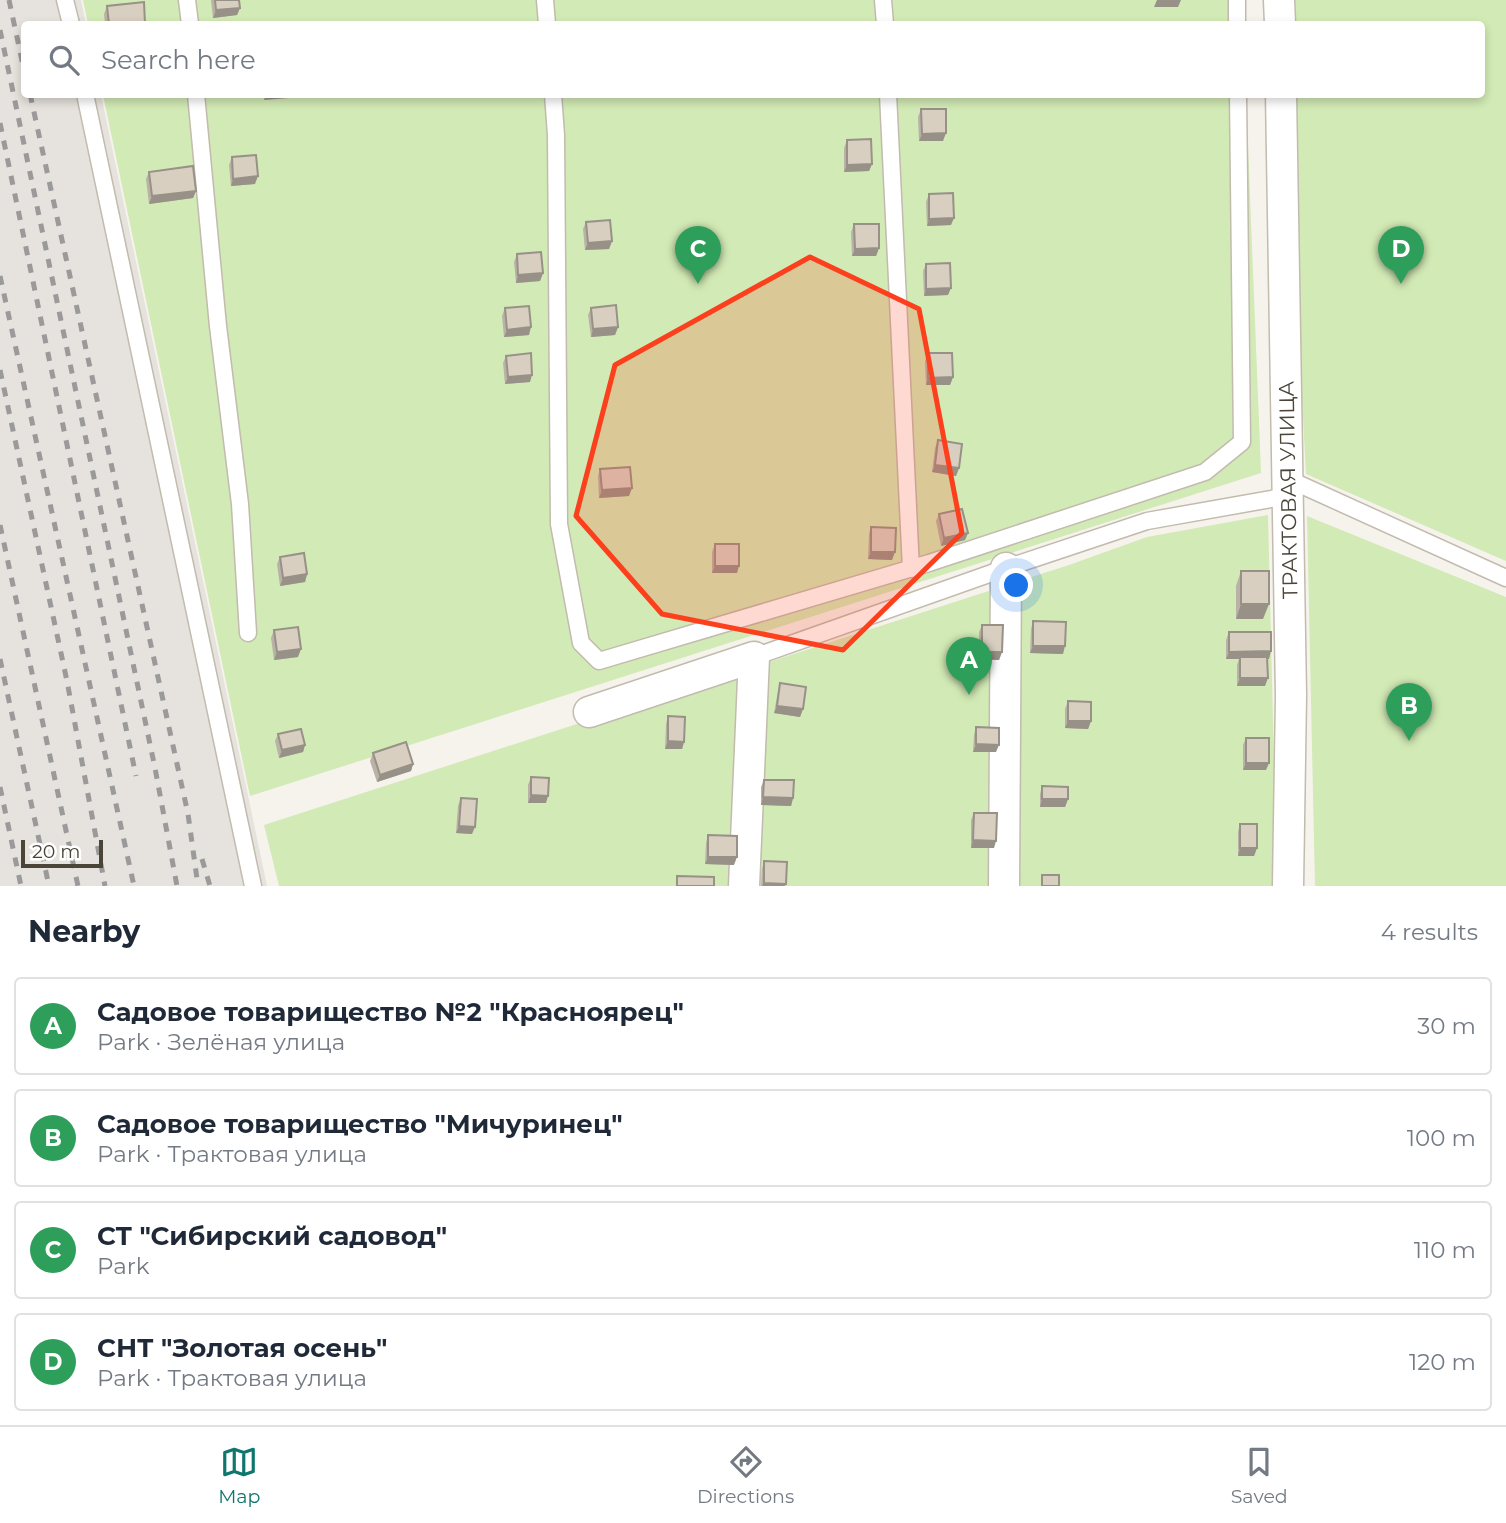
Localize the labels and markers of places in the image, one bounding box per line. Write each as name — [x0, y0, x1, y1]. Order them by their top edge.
pin: C — [675, 226, 721, 284]
pin: D — [1378, 226, 1424, 284]
pin: A — [946, 637, 992, 695]
pin: B — [1386, 683, 1432, 741]

